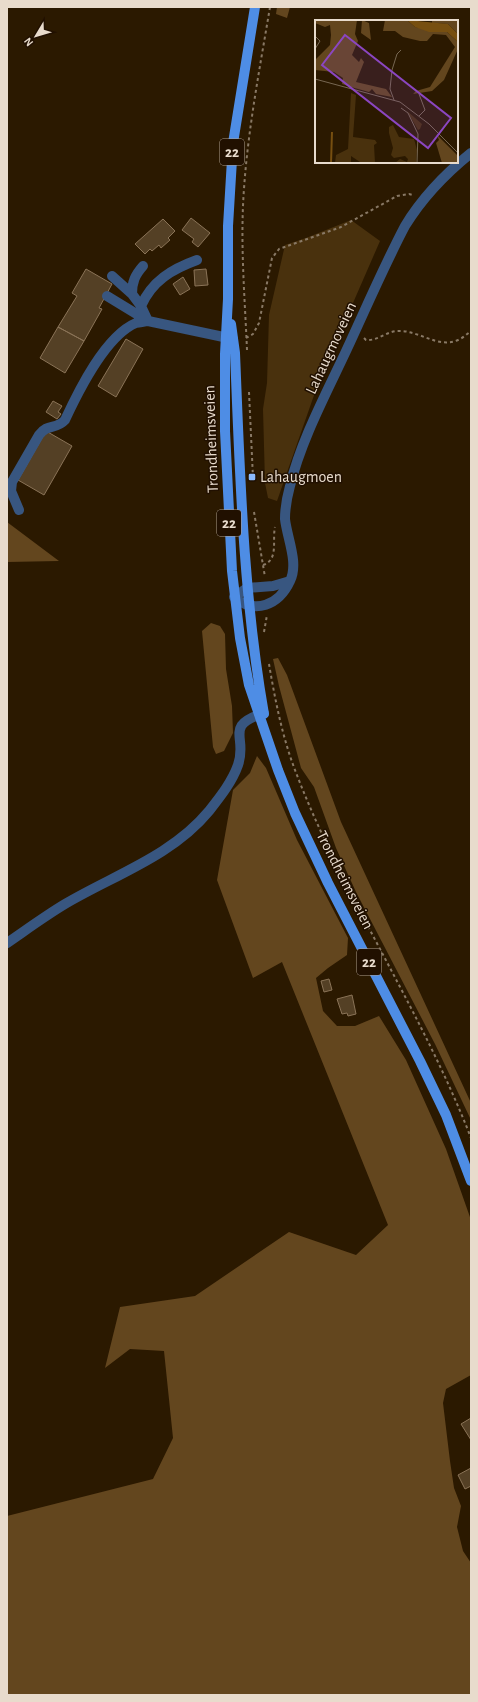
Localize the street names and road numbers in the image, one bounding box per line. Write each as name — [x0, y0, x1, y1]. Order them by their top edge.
road number: 22 — [220, 139, 244, 165]
street label: Lahaugmoveien — [303, 299, 359, 397]
street label: Trondheimsveien — [201, 385, 221, 493]
road number: 22 — [217, 510, 241, 536]
street label: Trondheimsveien — [313, 828, 377, 932]
road number: 22 — [357, 949, 381, 975]

